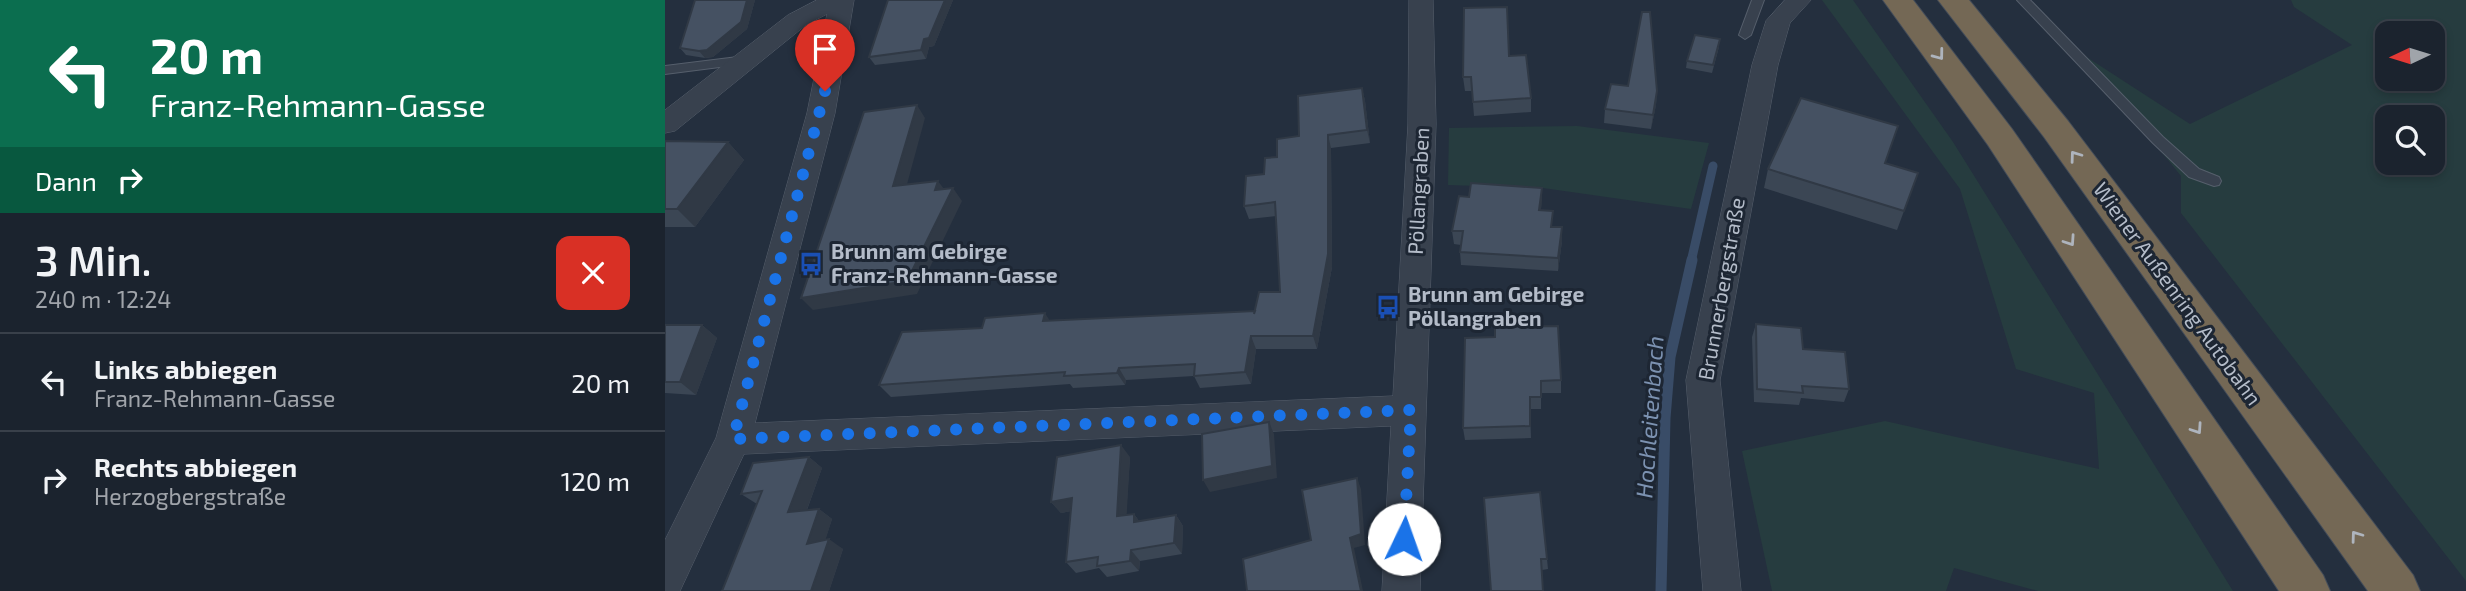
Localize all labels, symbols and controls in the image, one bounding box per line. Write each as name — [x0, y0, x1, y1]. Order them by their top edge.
pin — [795, 19, 855, 91]
north arrow — [2375, 21, 2445, 91]
map controls — [2375, 21, 2445, 175]
text: 20 m — [150, 25, 263, 84]
icon: left — [35, 28, 126, 119]
icon: arrive — [806, 30, 844, 68]
one-way arrow — [1930, 47, 1943, 60]
text: Franz-Rehmann-Gasse — [150, 85, 486, 123]
button: search — [2375, 105, 2445, 175]
street label: Pöllangraben — [1402, 127, 1433, 255]
one-way arrow — [2071, 151, 2084, 163]
icon: right — [111, 161, 149, 199]
text: Dann — [35, 165, 97, 196]
street label: Wiener Außenring Autobahn — [2089, 177, 2267, 409]
street label: Brunnerbergstraße — [1692, 196, 1749, 382]
one-way arrow — [2062, 233, 2075, 246]
text: 3 Min. — [35, 234, 152, 284]
button: close — [556, 236, 630, 310]
place label: Brunn am Gebirge Franz-Rehmann-Gasse — [831, 238, 1058, 287]
bus stop icon: Brunn am Gebirge Franz-Rehmann-Gasse — [797, 250, 825, 278]
place label: Brunn am Gebirge Pöllangraben — [1408, 281, 1584, 330]
text: 240 m · 12:24 — [35, 285, 171, 313]
bus stop icon: Brunn am Gebirge Pöllangraben — [1374, 293, 1402, 321]
water label: Hochleitenbach — [1629, 335, 1669, 499]
text: Links abbiegen — [94, 353, 278, 384]
icon: left — [35, 363, 73, 401]
text: 20 m — [571, 367, 630, 398]
text: Franz-Rehmann-Gasse — [94, 384, 335, 412]
one-way arrow — [2189, 421, 2201, 434]
text: Rechts abbiegen — [94, 451, 297, 482]
icon: right — [35, 461, 73, 499]
text: 120 m — [561, 465, 630, 496]
text: Herzogbergstraße — [94, 482, 286, 510]
position arrow — [1367, 502, 1441, 576]
one-way arrow — [2351, 531, 2364, 544]

